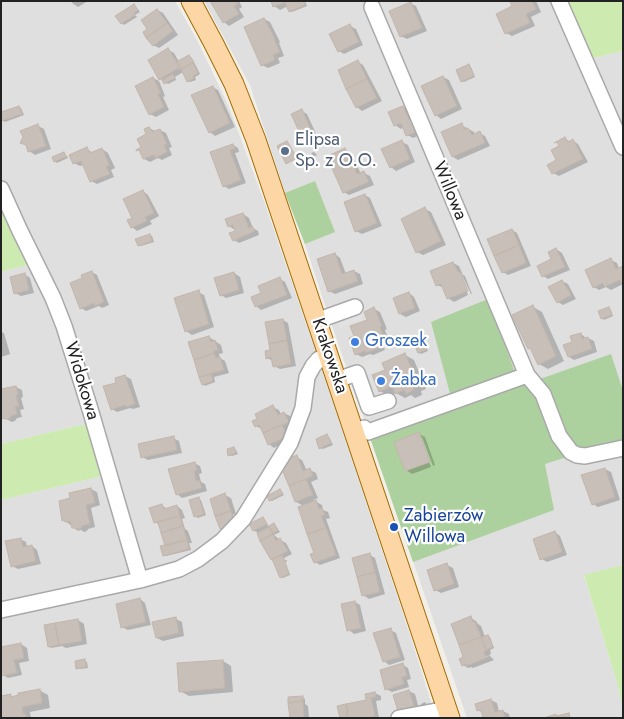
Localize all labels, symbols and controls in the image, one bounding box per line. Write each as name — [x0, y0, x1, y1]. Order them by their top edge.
place label: Elipsa Sp. z O.O. — [295, 130, 377, 172]
marker: Elipsa Sp. z O.O. — [279, 145, 291, 157]
street label: Willowa — [427, 159, 471, 223]
street label: Krakowska — [306, 315, 352, 397]
place label: Groszek — [365, 331, 427, 353]
marker: Groszek — [349, 336, 361, 348]
street label: Widokowa — [59, 339, 103, 423]
place label: Żabka — [391, 370, 436, 392]
marker: Żabka — [375, 375, 387, 387]
place label: Zabierzów Willowa — [404, 506, 483, 548]
marker: Zabierzów Willowa — [388, 521, 400, 533]

